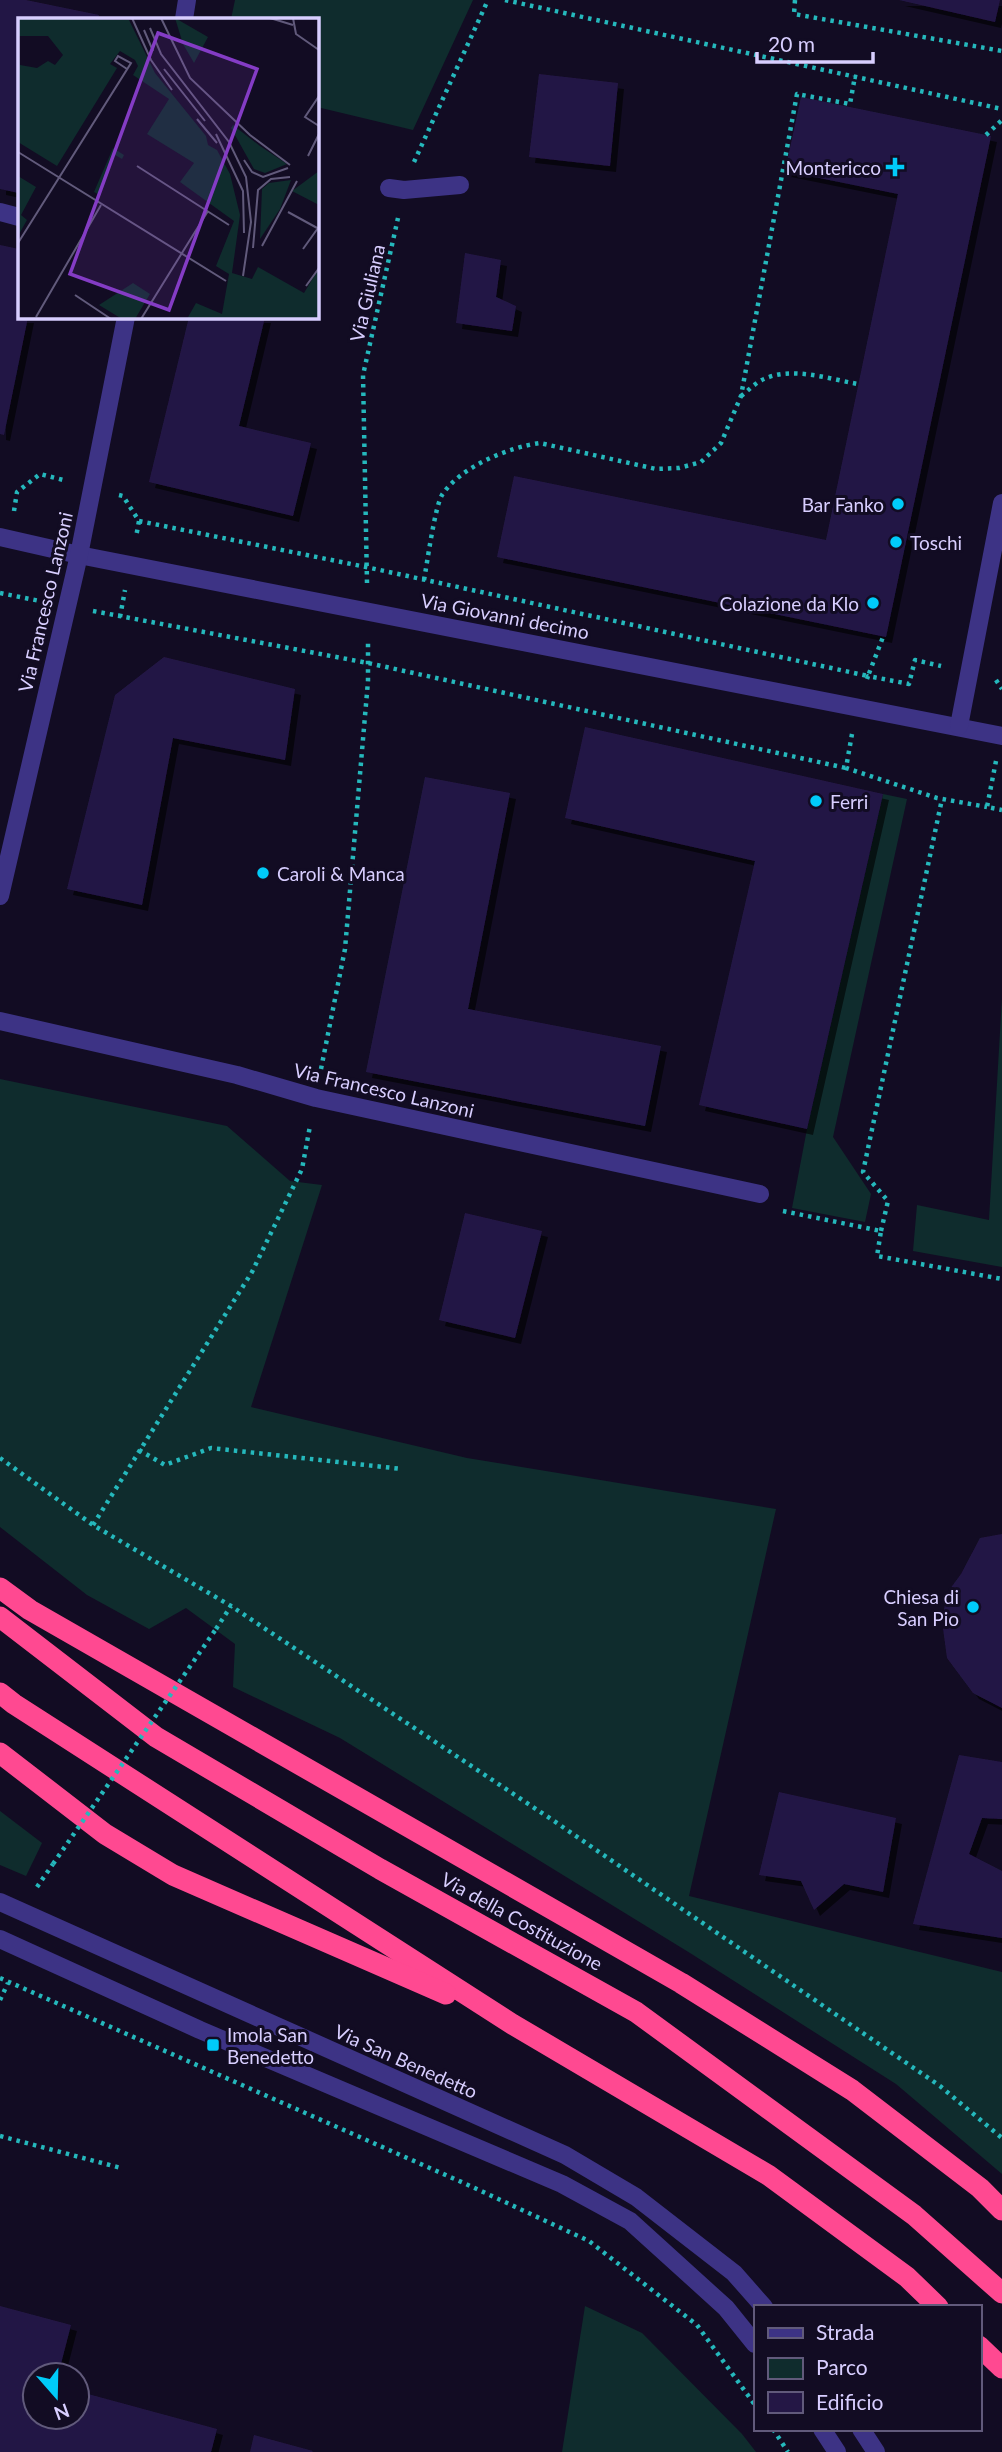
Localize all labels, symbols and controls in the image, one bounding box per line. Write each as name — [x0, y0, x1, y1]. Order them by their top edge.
inset map — [18, 18, 318, 318]
scale bar — [757, 21, 872, 65]
text: 20 m — [768, 31, 815, 56]
place label: Montericco — [786, 156, 881, 179]
marker: Montericco — [887, 159, 903, 175]
street label: Via Giuliana — [345, 242, 389, 344]
place label: Bar Fanko — [802, 493, 884, 516]
marker: Bar Fanko — [890, 496, 906, 512]
street label: Via Francesco Lanzoni — [13, 510, 77, 694]
place label: Toschi — [910, 531, 962, 554]
marker: Toschi — [888, 534, 904, 550]
street label: Via Giovanni decimo — [419, 588, 591, 644]
place label: Colazione da Klo — [720, 592, 859, 615]
marker: Colazione da Klo — [865, 595, 881, 611]
place label: Ferri — [830, 790, 868, 813]
marker: Ferri — [808, 793, 824, 809]
place label: Caroli & Manca — [277, 862, 405, 885]
marker: Caroli & Manca — [255, 865, 271, 881]
street label: Via Francesco Lanzoni — [292, 1058, 476, 1122]
place label: Chiesa di San Pio — [883, 1585, 959, 1630]
marker: Chiesa di San Pio — [965, 1599, 981, 1615]
street label: Via della Costituzione — [437, 1867, 607, 1975]
street label: Via San Benedetto — [331, 2019, 481, 2103]
place label: Imola San Benedetto — [227, 2023, 314, 2068]
marker: Imola San Benedetto — [205, 2037, 221, 2053]
legend — [754, 2305, 981, 2431]
text: Strada — [816, 2319, 875, 2344]
text: Parco — [816, 2354, 868, 2379]
north arrow — [21, 2361, 91, 2431]
text: Edificio — [816, 2389, 884, 2414]
text: N — [51, 2399, 73, 2426]

